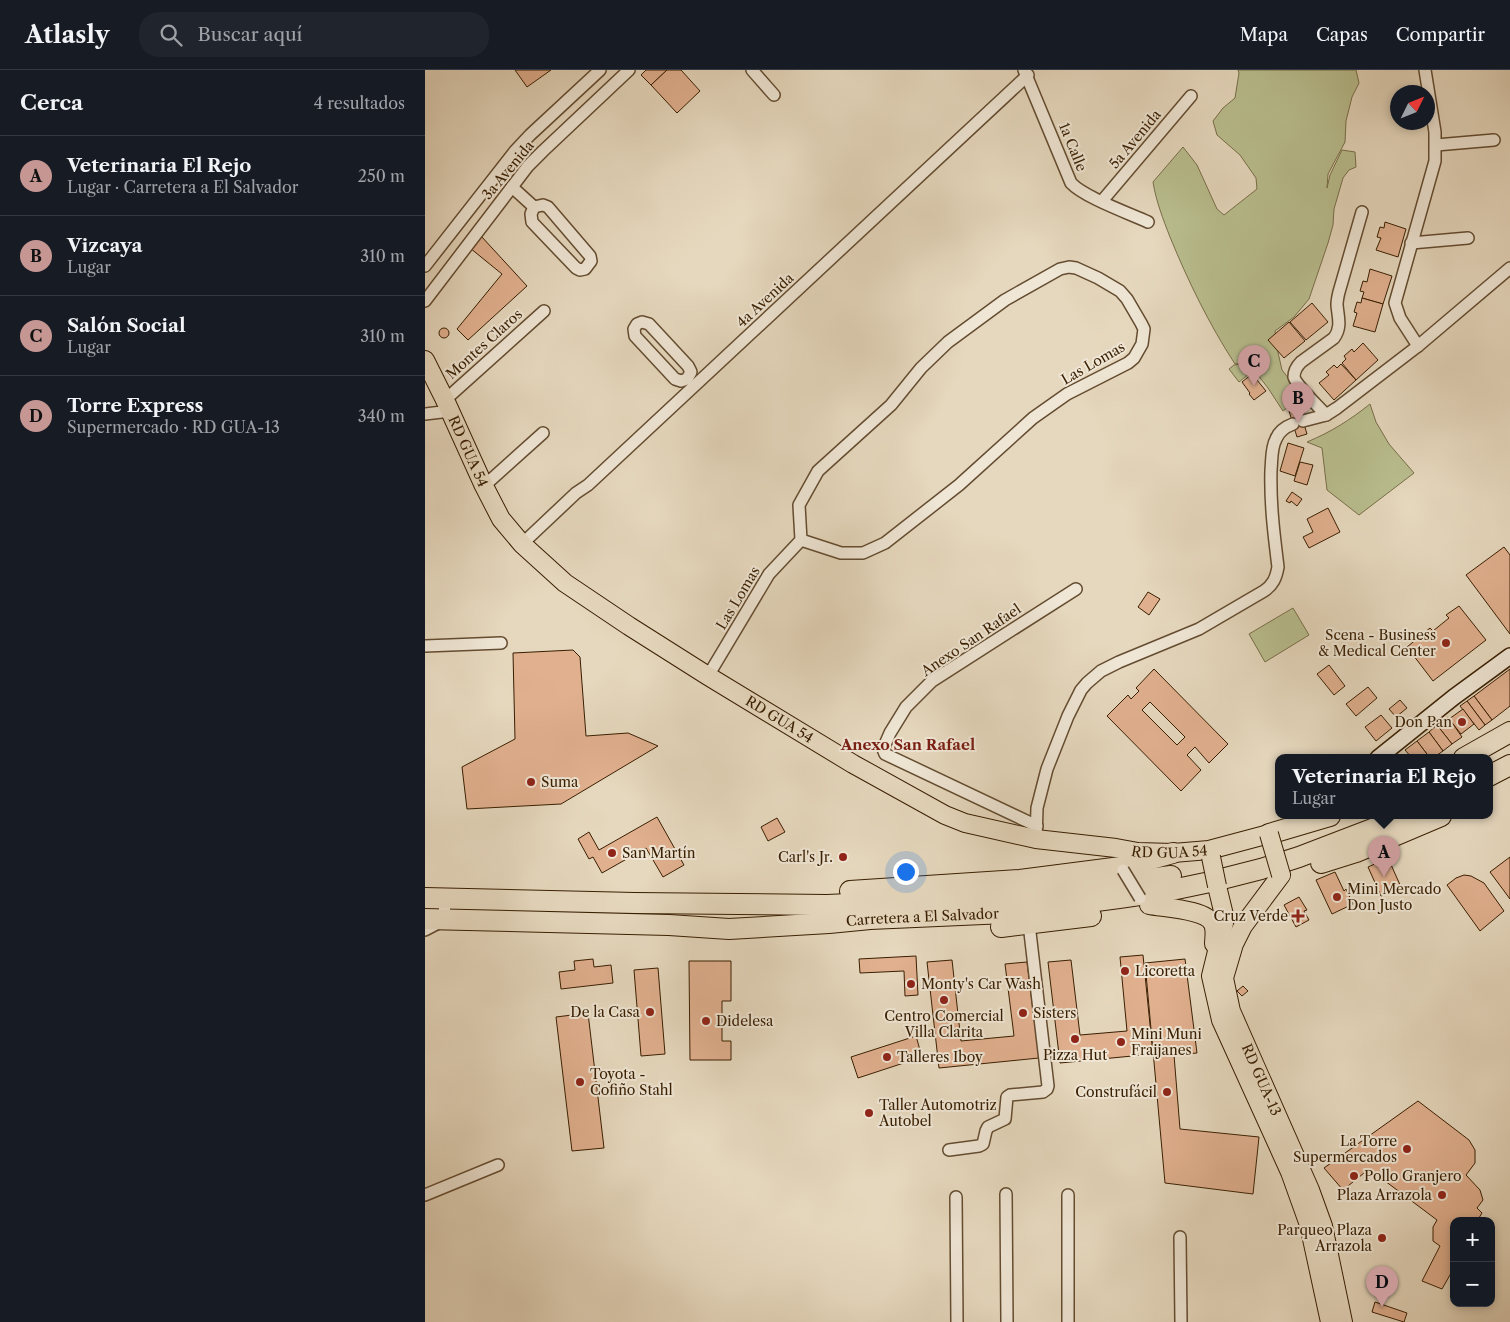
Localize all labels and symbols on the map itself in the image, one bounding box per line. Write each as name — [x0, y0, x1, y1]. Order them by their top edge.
north arrow — [1390, 85, 1435, 130]
street label: 5a Avenida — [1105, 105, 1165, 172]
street label: 1a Calle — [1055, 120, 1091, 174]
street label: 3a Avenida — [478, 136, 538, 203]
street label: 4a Avenida — [733, 268, 798, 331]
street label: Montes Claros — [442, 305, 526, 383]
street label: Las Lomas — [1058, 338, 1128, 388]
pin: C — [1238, 345, 1270, 386]
pin: B — [1282, 382, 1314, 423]
street label: RD GUA 54 — [444, 413, 492, 490]
street label: Las Lomas — [712, 563, 764, 633]
street label: Anexo San Rafael — [917, 600, 1024, 681]
place label: Scena - Business & Medical Center — [1318, 626, 1436, 660]
marker: Scena - Business & Medical Center — [1440, 637, 1452, 649]
street label: RD GUA 54 — [742, 692, 817, 747]
place label: Don Pan — [1394, 713, 1452, 731]
marker: Don Pan — [1456, 716, 1468, 728]
district label: Anexo San Rafael — [840, 735, 975, 754]
place label: Suma — [541, 773, 579, 791]
marker: Suma — [525, 776, 537, 788]
pin: A — [1368, 836, 1400, 877]
street label: RD GUA 54 — [1130, 841, 1208, 862]
place label: San Martín — [622, 844, 696, 862]
marker: San Martín — [606, 847, 618, 859]
place label: Carl's Jr. — [778, 848, 833, 866]
marker: Carl's Jr. — [837, 851, 849, 863]
your location — [893, 859, 919, 885]
place label: Mini Mercado Don Justo — [1347, 880, 1441, 914]
marker: Mini Mercado Don Justo — [1331, 891, 1343, 903]
street label: Carretera a El Salvador — [845, 904, 999, 930]
place label: Cruz Verde — [1213, 907, 1288, 925]
marker: Cruz Verde — [1292, 910, 1304, 922]
place label: Licoretta — [1135, 962, 1196, 980]
marker: Licoretta — [1119, 965, 1131, 977]
place label: Monty's Car Wash — [921, 975, 1041, 993]
marker: Monty's Car Wash — [905, 978, 917, 990]
marker: Centro Comercial Villa Clarita — [938, 994, 950, 1006]
place label: De la Casa — [570, 1003, 641, 1021]
place label: Sisters — [1033, 1004, 1076, 1022]
marker: De la Casa — [644, 1006, 656, 1018]
place label: Centro Comercial Villa Clarita — [884, 1007, 1004, 1041]
marker: Sisters — [1017, 1007, 1029, 1019]
place label: Didelesa — [716, 1012, 774, 1030]
marker: Didelesa — [700, 1015, 712, 1027]
place label: Mini Muni Fraijanes — [1131, 1025, 1202, 1059]
marker: Pizza Hut — [1069, 1033, 1081, 1045]
marker: Mini Muni Fraijanes — [1115, 1036, 1127, 1048]
street label: RD GUA-13 — [1238, 1041, 1285, 1119]
place label: Pizza Hut — [1043, 1046, 1107, 1064]
place label: Talleres Iboy — [897, 1048, 983, 1066]
marker: Talleres Iboy — [881, 1051, 893, 1063]
place label: Toyota - Cofiño Stahl — [590, 1065, 673, 1099]
marker: Toyota - Cofiño Stahl — [574, 1076, 586, 1088]
place label: Construfácil — [1075, 1083, 1157, 1101]
marker: Construfácil — [1161, 1086, 1173, 1098]
place label: Taller Automotriz Autobel — [878, 1096, 997, 1130]
marker: Taller Automotriz Autobel — [863, 1107, 875, 1119]
place label: La Torre Supermercados — [1293, 1132, 1397, 1166]
marker: La Torre Supermercados — [1401, 1143, 1413, 1155]
place label: Pollo Granjero — [1364, 1167, 1461, 1185]
marker: Pollo Granjero — [1348, 1170, 1360, 1182]
place label: Plaza Arrazola — [1337, 1186, 1433, 1204]
marker: Plaza Arrazola — [1436, 1189, 1448, 1201]
place label: Parqueo Plaza Arrazola — [1277, 1221, 1373, 1255]
marker: Parqueo Plaza Arrazola — [1376, 1232, 1388, 1244]
pin: D — [1366, 1266, 1398, 1307]

